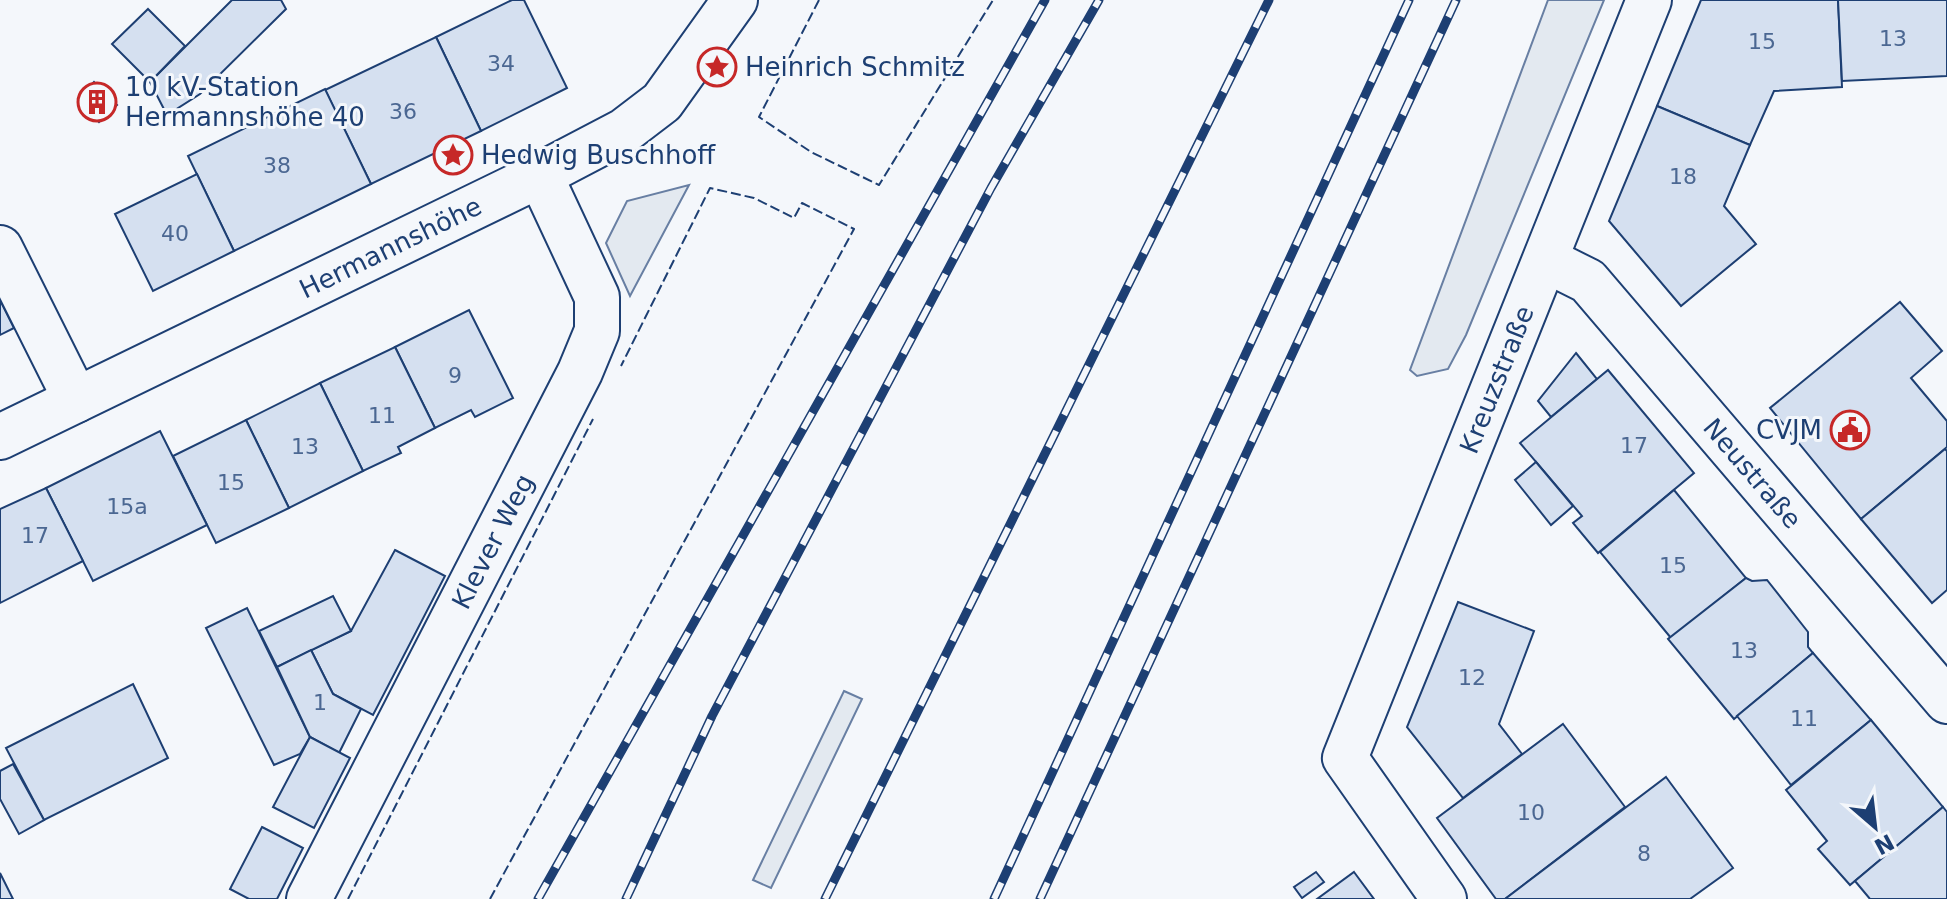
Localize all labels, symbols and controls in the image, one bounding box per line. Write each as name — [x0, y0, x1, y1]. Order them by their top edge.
house number: 13 — [1879, 26, 1907, 51]
house number: 15 — [1748, 29, 1776, 54]
place icon: Heinrich Schmitz — [696, 46, 738, 88]
house number: 34 — [487, 51, 515, 76]
place label: Heinrich Schmitz — [745, 52, 965, 82]
place label: 10 kV-Station Hermannshöhe 40 — [125, 72, 365, 132]
building icon: 10 kV-Station Hermannshöhe 40 — [76, 81, 118, 123]
house number: 36 — [389, 99, 417, 124]
place icon: Hedwig Buschhoff — [432, 134, 474, 176]
place label: Hedwig Buschhoff — [481, 140, 716, 170]
house number: 38 — [263, 153, 291, 178]
house number: 18 — [1669, 164, 1697, 189]
street label: Hermannshöhe — [295, 191, 486, 304]
house number: 40 — [161, 221, 189, 246]
street label: Kreuzstraße — [1454, 302, 1540, 458]
house number: 9 — [448, 363, 462, 388]
house number: 11 — [368, 403, 396, 428]
public building icon: CVJM — [1829, 409, 1871, 451]
street label: Neustraße — [1697, 412, 1808, 534]
place label: CVJM — [1756, 415, 1822, 445]
house number: 17 — [1620, 433, 1648, 458]
house number: 13 — [291, 434, 319, 459]
street label: Klever Weg — [446, 469, 540, 614]
house number: 15 — [217, 470, 245, 495]
house number: 15a — [106, 494, 148, 519]
house number: 17 — [21, 523, 49, 548]
house number: 15 — [1659, 553, 1687, 578]
house number: 13 — [1730, 638, 1758, 663]
house number: 12 — [1458, 665, 1486, 690]
house number: 1 — [313, 690, 327, 715]
house number: 11 — [1790, 706, 1818, 731]
north arrow — [1835, 787, 1915, 867]
house number: 10 — [1517, 800, 1545, 825]
text: N — [1870, 829, 1898, 860]
house number: 8 — [1637, 841, 1651, 866]

